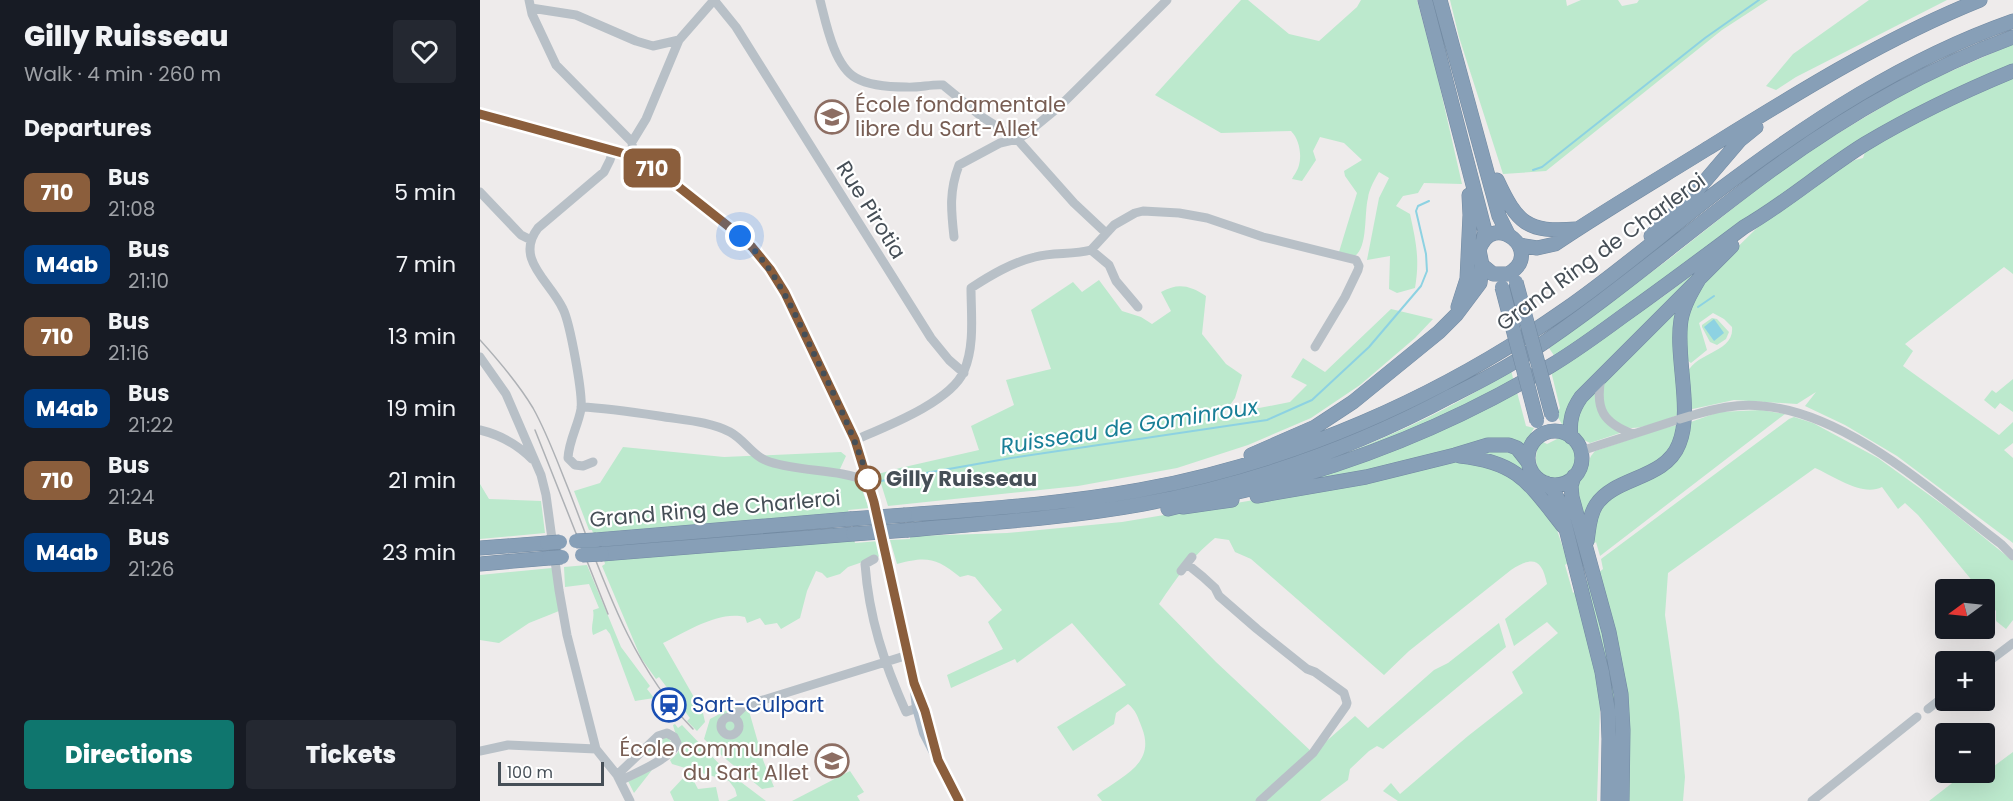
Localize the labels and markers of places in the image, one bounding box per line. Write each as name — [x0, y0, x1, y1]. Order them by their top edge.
place label: École fondamentale libre du Sart-Allet — [855, 90, 1066, 143]
school or university icon: École fondamentale libre du Sart-Allet — [814, 99, 850, 135]
place label: Gilly Ruisseau — [886, 464, 1037, 493]
marker: Gilly Ruisseau — [855, 466, 881, 492]
station icon: Sart-Culpart — [651, 687, 687, 723]
place label: Sart-Culpart — [692, 690, 824, 719]
place label: École communale du Sart Allet — [620, 734, 809, 787]
school or university icon: École communale du Sart Allet — [814, 743, 850, 779]

